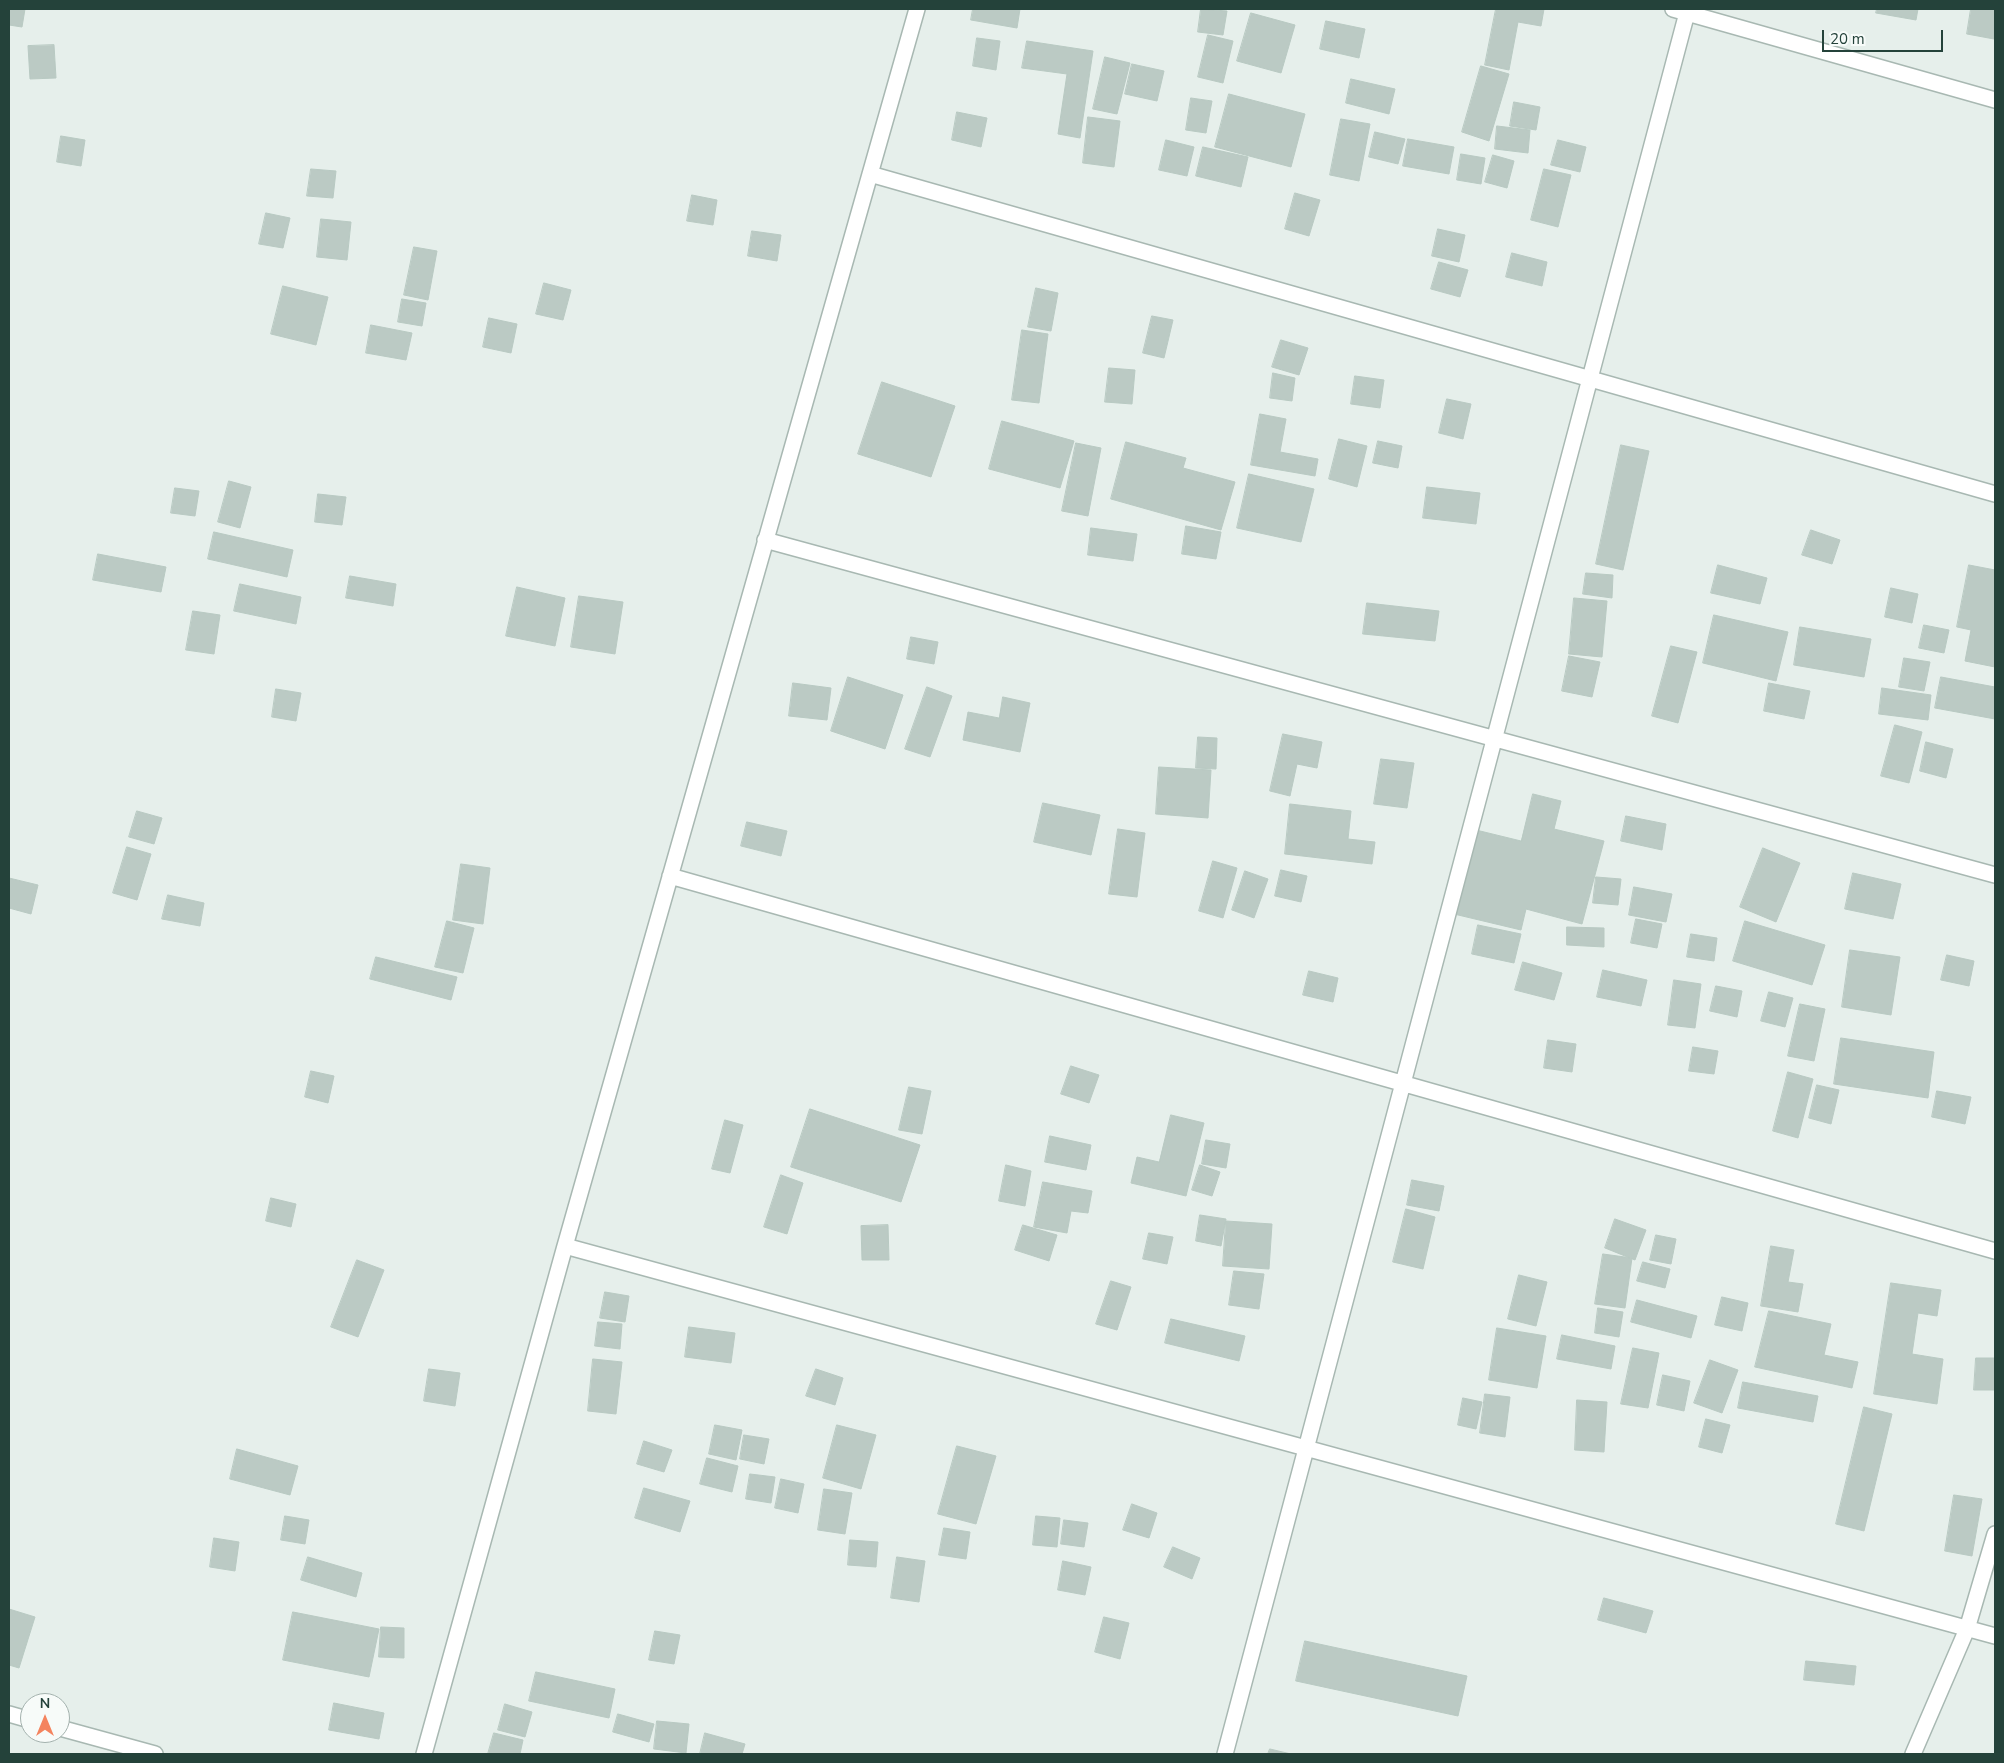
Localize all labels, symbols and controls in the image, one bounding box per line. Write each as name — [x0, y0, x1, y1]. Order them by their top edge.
scale bar — [1824, 20, 1945, 52]
text: 20 m — [1830, 29, 1865, 49]
north arrow — [20, 1693, 70, 1743]
text: N — [40, 1694, 50, 1713]

